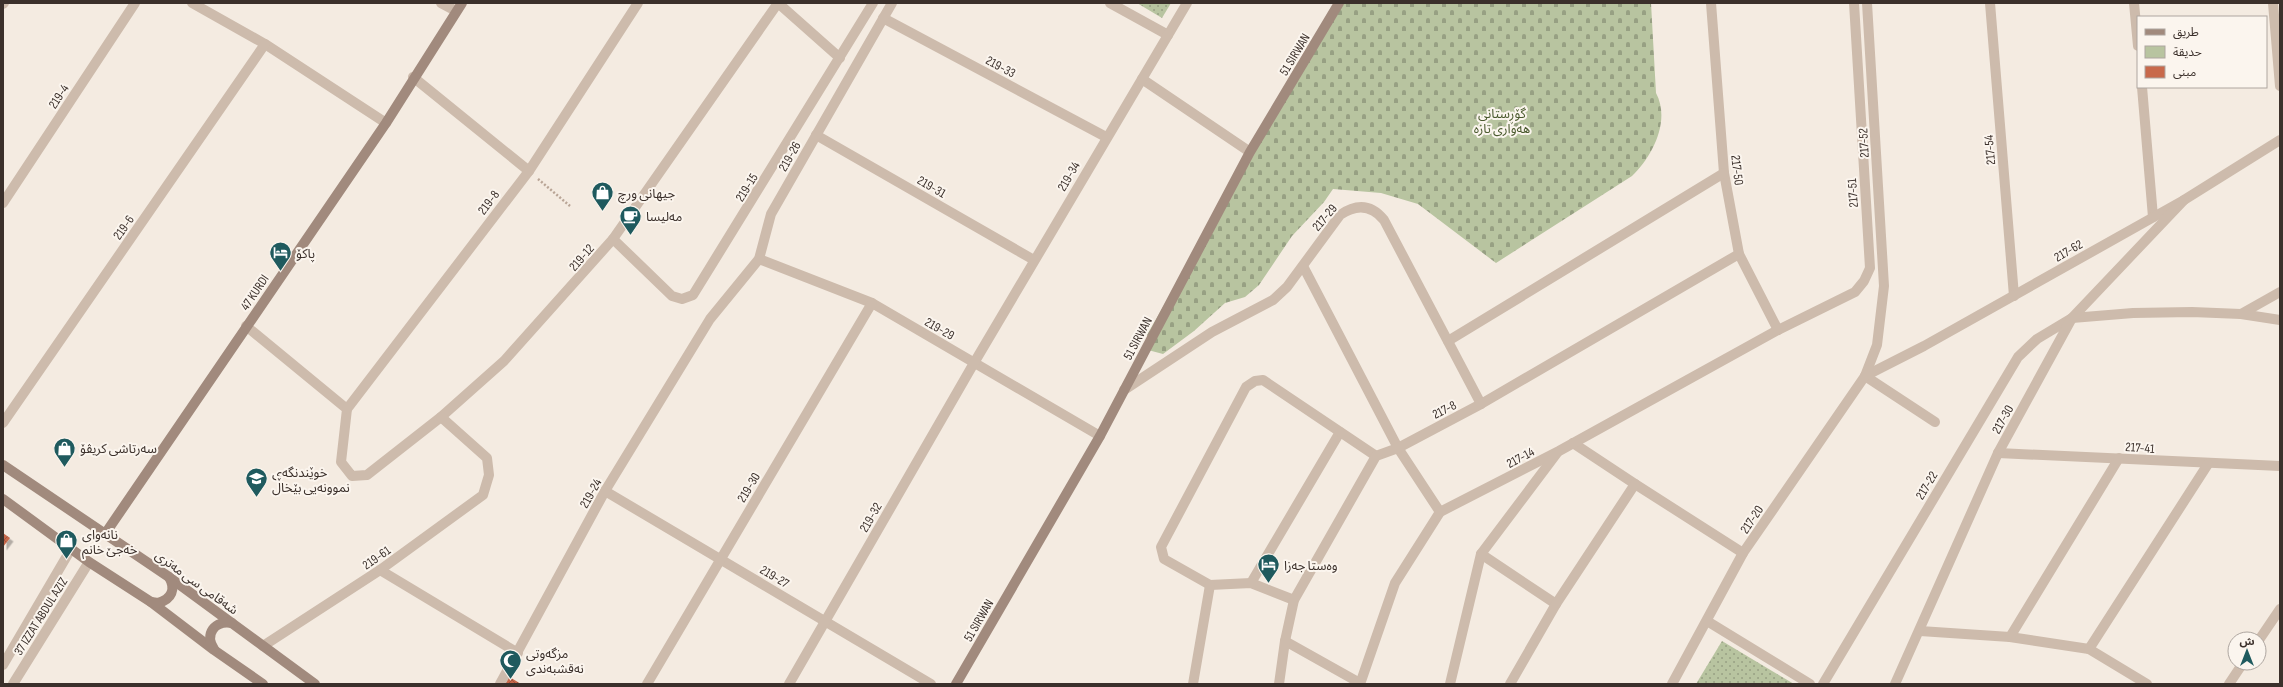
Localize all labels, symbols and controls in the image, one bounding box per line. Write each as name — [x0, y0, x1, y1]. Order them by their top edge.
legend — [2137, 16, 2267, 88]
text: طريق — [2173, 25, 2199, 40]
street label: 51 SIRWAN — [1276, 31, 1314, 78]
text: حديقة — [2173, 45, 2202, 60]
street label: 219-33 — [983, 52, 1018, 81]
text: مبنى — [2173, 65, 2196, 80]
street label: 219-4 — [45, 81, 73, 112]
park label: گۆڕستانی هەواری تازە — [1474, 106, 1530, 137]
street label: 217-52 — [1855, 128, 1873, 158]
street label: 217-54 — [1981, 134, 1999, 166]
street label: 219-26 — [775, 139, 805, 174]
street label: 217-50 — [1727, 154, 1747, 186]
street label: 219-34 — [1054, 158, 1084, 194]
street label: 219-15 — [732, 170, 762, 205]
street label: 219-31 — [914, 172, 949, 202]
street label: 217-51 — [1844, 177, 1862, 208]
shop icon: جیهانی ورچ — [590, 180, 616, 213]
place label: جیهانی ورچ — [618, 186, 676, 204]
street label: 219-8 — [475, 187, 503, 218]
street label: 217-29 — [1309, 201, 1341, 234]
cafe icon: مەلیسا — [617, 203, 643, 236]
place label: مەلیسا — [646, 209, 682, 225]
street label: 219-6 — [110, 212, 138, 243]
street label: 217-62 — [2051, 236, 2086, 265]
hotel icon: پاکۆ — [267, 240, 293, 273]
street label: 219-12 — [566, 241, 598, 274]
place label: پاکۆ — [296, 246, 315, 263]
street label: 47 KURDI — [237, 272, 273, 314]
street label: 219-29 — [922, 314, 957, 344]
street label: 51 SIRWAN — [1120, 314, 1156, 363]
street label: 217-8 — [1430, 397, 1459, 423]
street label: 217-30 — [1988, 402, 2017, 437]
shop icon: سەرتاشی کریڤۆ — [51, 435, 77, 468]
street label: 217-41 — [2125, 439, 2156, 457]
place label: سەرتاشی کریڤۆ — [80, 441, 157, 457]
street label: 217-14 — [1504, 444, 1538, 472]
place label: خوێندنگەی نموونەیی بێخاڵ — [272, 465, 350, 496]
school or university icon: خوێندنگەی نموونەیی بێخاڵ — [243, 466, 269, 499]
street label: 217-22 — [1912, 469, 1941, 502]
street label: 219-30 — [734, 470, 764, 505]
street label: 219-24 — [576, 475, 606, 511]
street label: 219-32 — [856, 500, 886, 535]
street label: 217-20 — [1737, 502, 1767, 537]
place label: نانەوای خەجێ خانم — [82, 527, 138, 560]
shop icon: نانەوای خەجێ خانم — [53, 528, 79, 561]
street label: 219-61 — [359, 542, 394, 573]
street label: شەقامی سی مەتری — [152, 547, 241, 618]
hotel icon: وەستا جەزا — [1256, 552, 1282, 585]
place label: وەستا جەزا — [1284, 558, 1338, 574]
street label: 219-27 — [757, 562, 793, 592]
street label: 37 IZZAT ABDUL AZIZ — [11, 574, 71, 658]
street label: 51 SIRWAN — [960, 596, 997, 645]
north arrow — [2227, 631, 2267, 671]
text: ش — [2239, 635, 2255, 648]
place label: مزگەوتی نەقشبەندی — [526, 646, 584, 677]
mosque icon: مزگەوتی نەقشبەندی — [498, 647, 524, 680]

